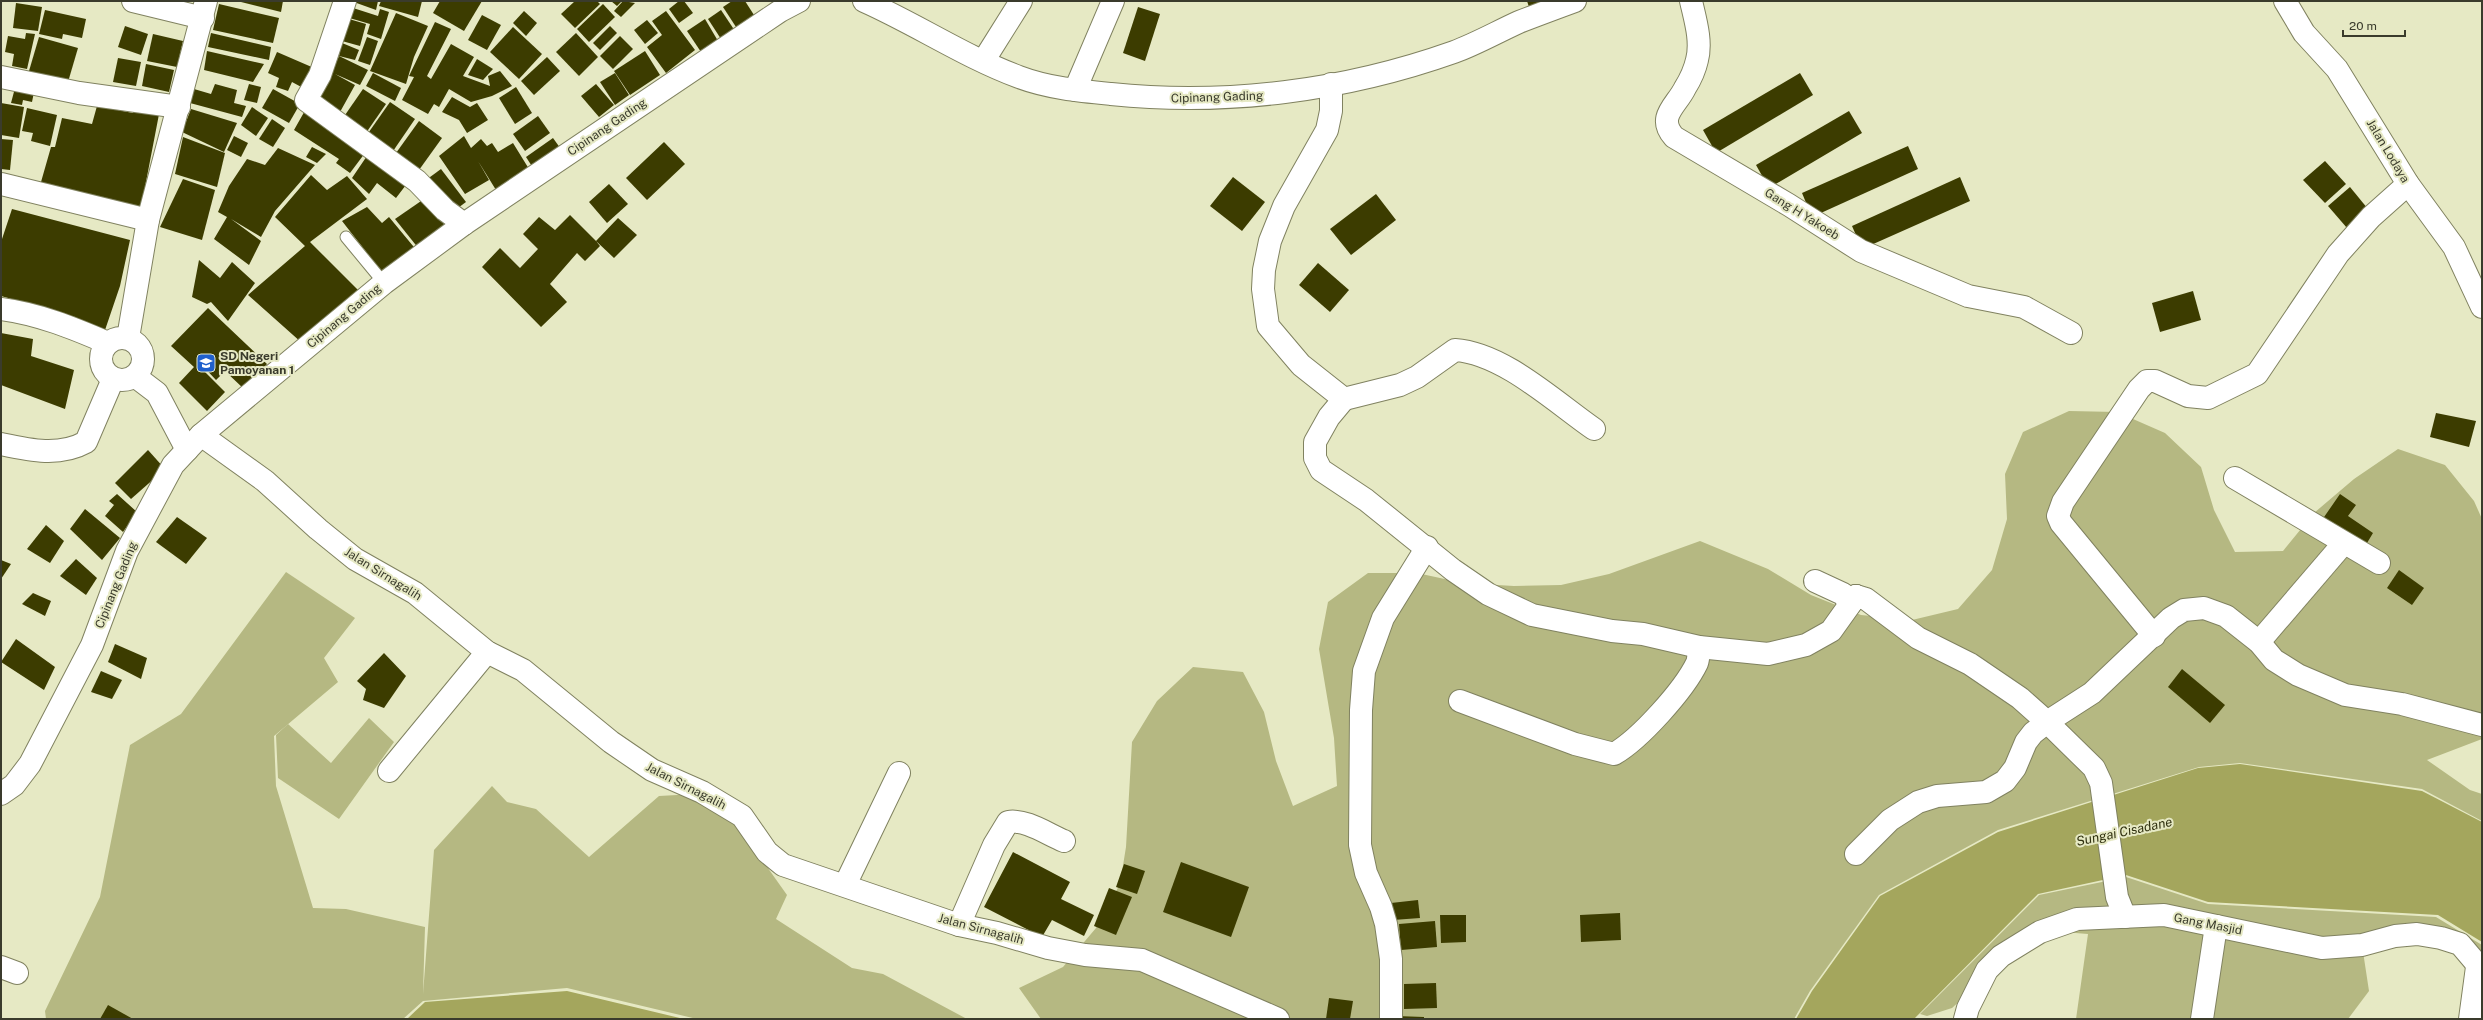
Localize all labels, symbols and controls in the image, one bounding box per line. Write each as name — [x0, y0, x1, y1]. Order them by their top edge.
scale bar — [2343, 12, 2405, 38]
text: 20 m — [2349, 19, 2377, 33]
street label: Cipinang Gading — [1171, 88, 1263, 106]
street label: Cipinang Gading — [565, 95, 649, 159]
street label: Jalan Lodaya — [2364, 117, 2412, 185]
street label: Gang H Yakoeb — [1762, 185, 1842, 243]
street label: Cipinang Gading — [304, 281, 384, 351]
place label: SD Negeri Pamoyanan 1 — [220, 349, 294, 377]
school or university icon: SD Negeri Pamoyanan 1 — [195, 352, 217, 374]
street label: Cipinang Gading — [92, 540, 140, 630]
street label: Jalan Sirnagalih — [342, 545, 424, 603]
street label: Jalan Sirnagalih — [644, 760, 729, 812]
water label: Sungai Cisadane — [2075, 814, 2174, 849]
street label: Jalan Sirnagalih — [937, 911, 1025, 947]
street label: Gang Masjid — [2173, 911, 2243, 937]

